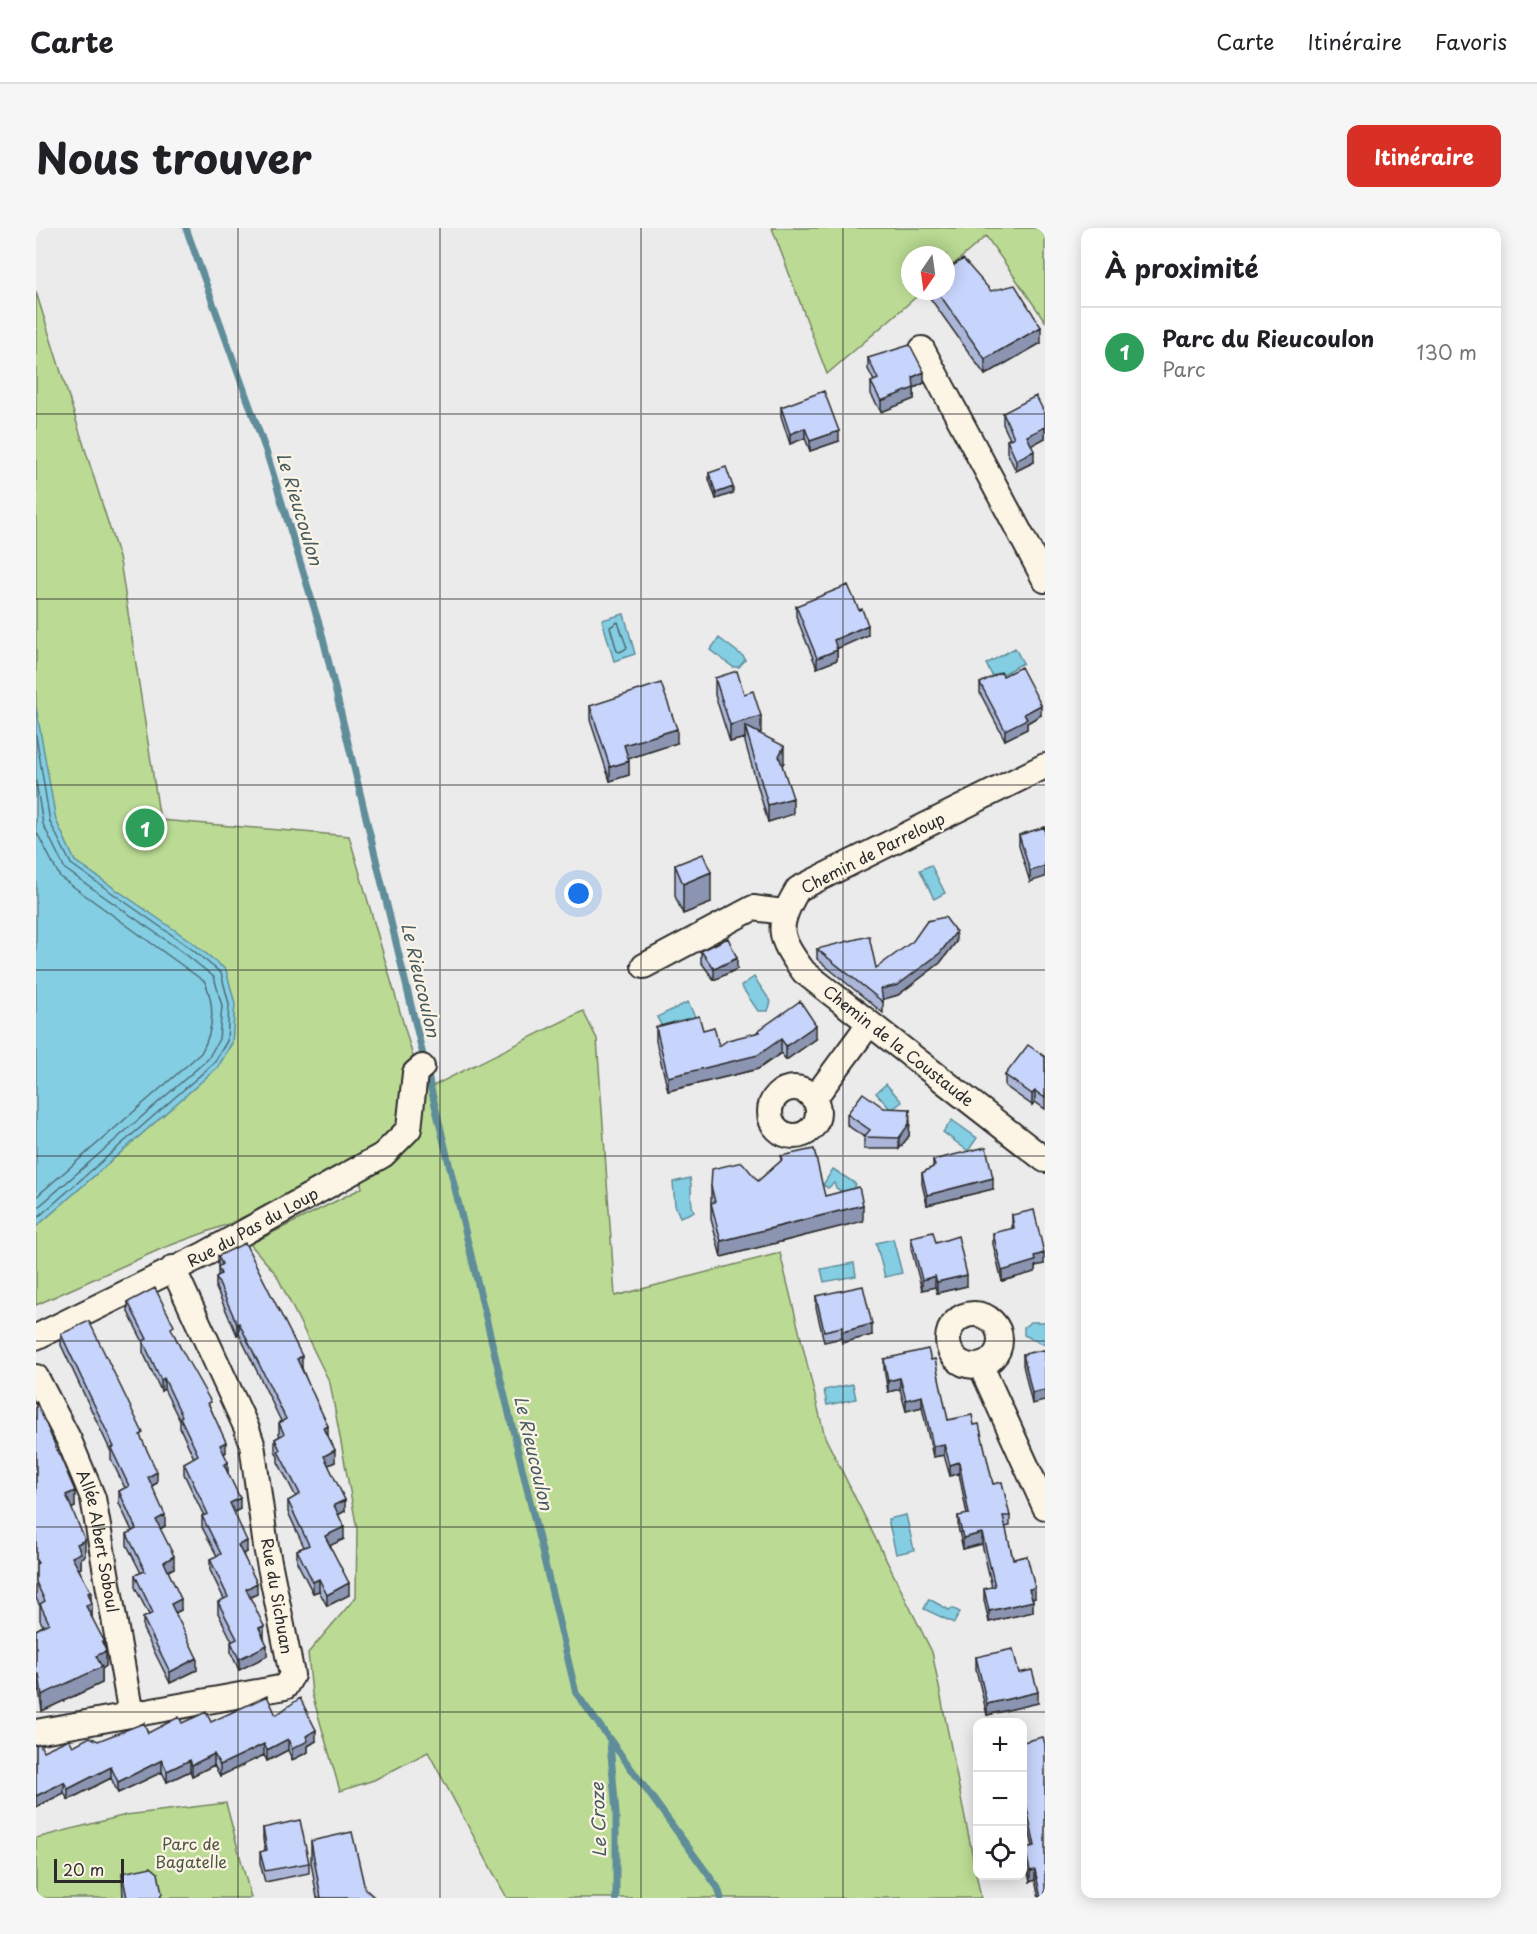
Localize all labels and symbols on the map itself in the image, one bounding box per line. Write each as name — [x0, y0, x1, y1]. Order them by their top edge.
north arrow — [901, 246, 955, 300]
water label: Le Rieucoulon — [270, 449, 331, 569]
street label: Chemin de Parreloup — [796, 805, 949, 899]
pin: 1 — [126, 806, 164, 850]
your location — [564, 879, 593, 908]
water label: Le Rieucoulon — [395, 920, 448, 1040]
street label: Chemin de la Coustaude — [819, 978, 980, 1112]
street label: Rue du Pas du Loup — [183, 1180, 322, 1272]
water label: Le Rieucoulon — [508, 1393, 561, 1513]
street label: Allée Albert Soboul — [71, 1466, 126, 1614]
street label: Rue du Sichuan — [256, 1536, 300, 1656]
water label: Le Croze — [583, 1781, 612, 1858]
park label: Parc de Bagatelle — [155, 1831, 227, 1873]
scale bar — [54, 1856, 124, 1884]

